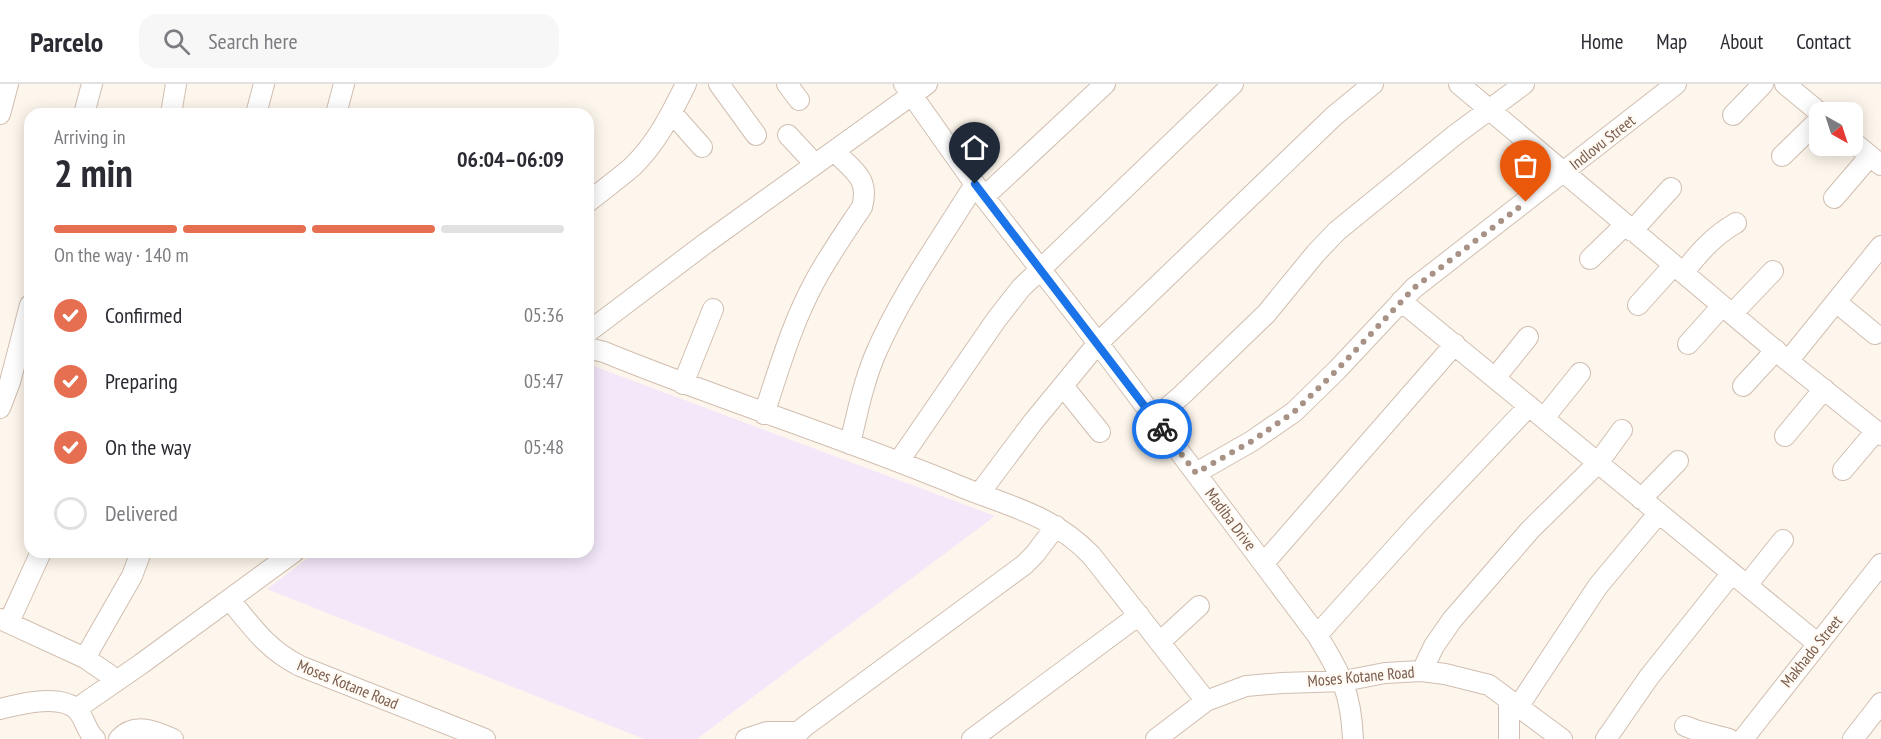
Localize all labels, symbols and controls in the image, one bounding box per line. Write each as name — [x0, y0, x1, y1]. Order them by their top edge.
search box — [139, 14, 559, 68]
text: Parcelo — [30, 23, 103, 60]
icon: search — [160, 25, 193, 58]
text: Search here — [208, 27, 298, 55]
text: Home — [1581, 28, 1623, 55]
text: Map — [1656, 28, 1687, 55]
text: About — [1720, 28, 1763, 55]
text: Contact — [1796, 28, 1851, 55]
north arrow — [1809, 102, 1863, 156]
map controls — [1809, 102, 1863, 156]
street label: Indlovu Street — [1565, 110, 1639, 174]
pin — [949, 122, 1000, 184]
text: Arriving in — [54, 124, 126, 150]
icon: home — [958, 131, 991, 164]
pin — [1500, 140, 1551, 202]
text: 06:04–06:09 — [457, 145, 564, 173]
text: 2 min — [54, 147, 133, 198]
icon: bag — [1509, 149, 1542, 182]
text: On the way · 140 m — [54, 242, 189, 268]
icon: check — [54, 299, 87, 332]
text: Confirmed — [105, 301, 182, 329]
text: 05:36 — [524, 302, 564, 328]
icon: check — [54, 365, 87, 398]
text: Preparing — [105, 367, 178, 395]
text: 05:47 — [524, 368, 564, 394]
courier — [1132, 399, 1192, 459]
icon: bike — [1146, 413, 1179, 446]
icon: check — [54, 431, 87, 464]
text: On the way — [105, 433, 191, 461]
text: 05:48 — [524, 434, 564, 460]
street label: Madiba Drive — [1201, 484, 1261, 554]
text: Delivered — [105, 499, 178, 527]
street label: Makhado Street — [1776, 611, 1846, 691]
street label: Moses Kotane Road — [295, 655, 402, 713]
street label: Moses Kotane Road — [1307, 661, 1415, 691]

